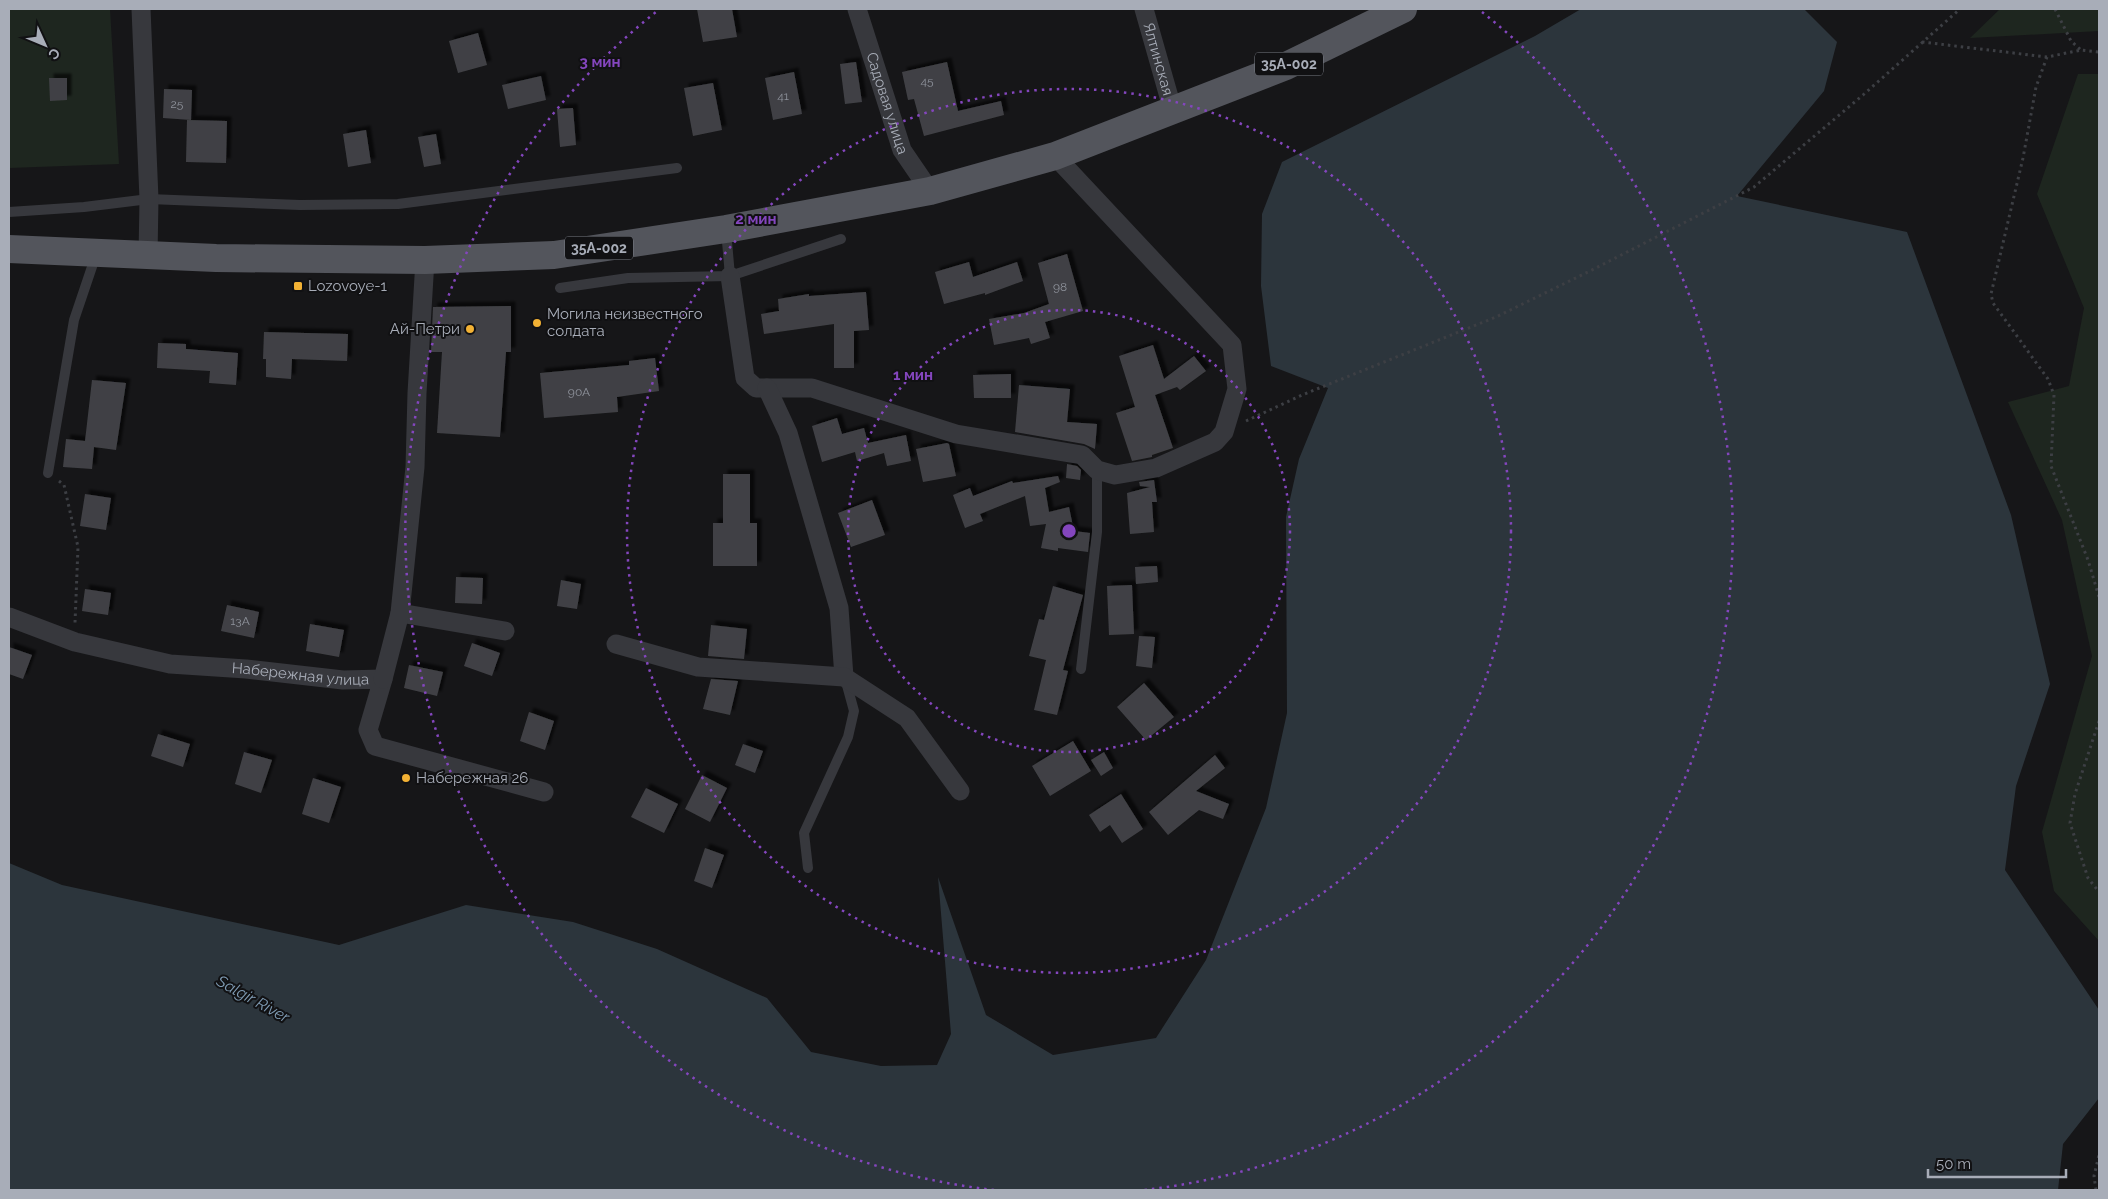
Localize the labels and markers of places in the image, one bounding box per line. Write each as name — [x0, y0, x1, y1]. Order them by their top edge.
place label: Lozovoye-1 — [308, 277, 387, 295]
marker: Lozovoye-1 — [292, 280, 304, 292]
place label: Могила неизвестного солдата — [547, 305, 703, 340]
marker: Могила неизвестного солдата — [531, 317, 543, 329]
place label: Ай-Петри — [390, 320, 460, 338]
marker: Ай-Петри — [464, 323, 476, 335]
centre of rings — [1060, 522, 1078, 540]
place label: Набережная 26 — [416, 769, 528, 787]
marker: Набережная 26 — [400, 772, 412, 784]

